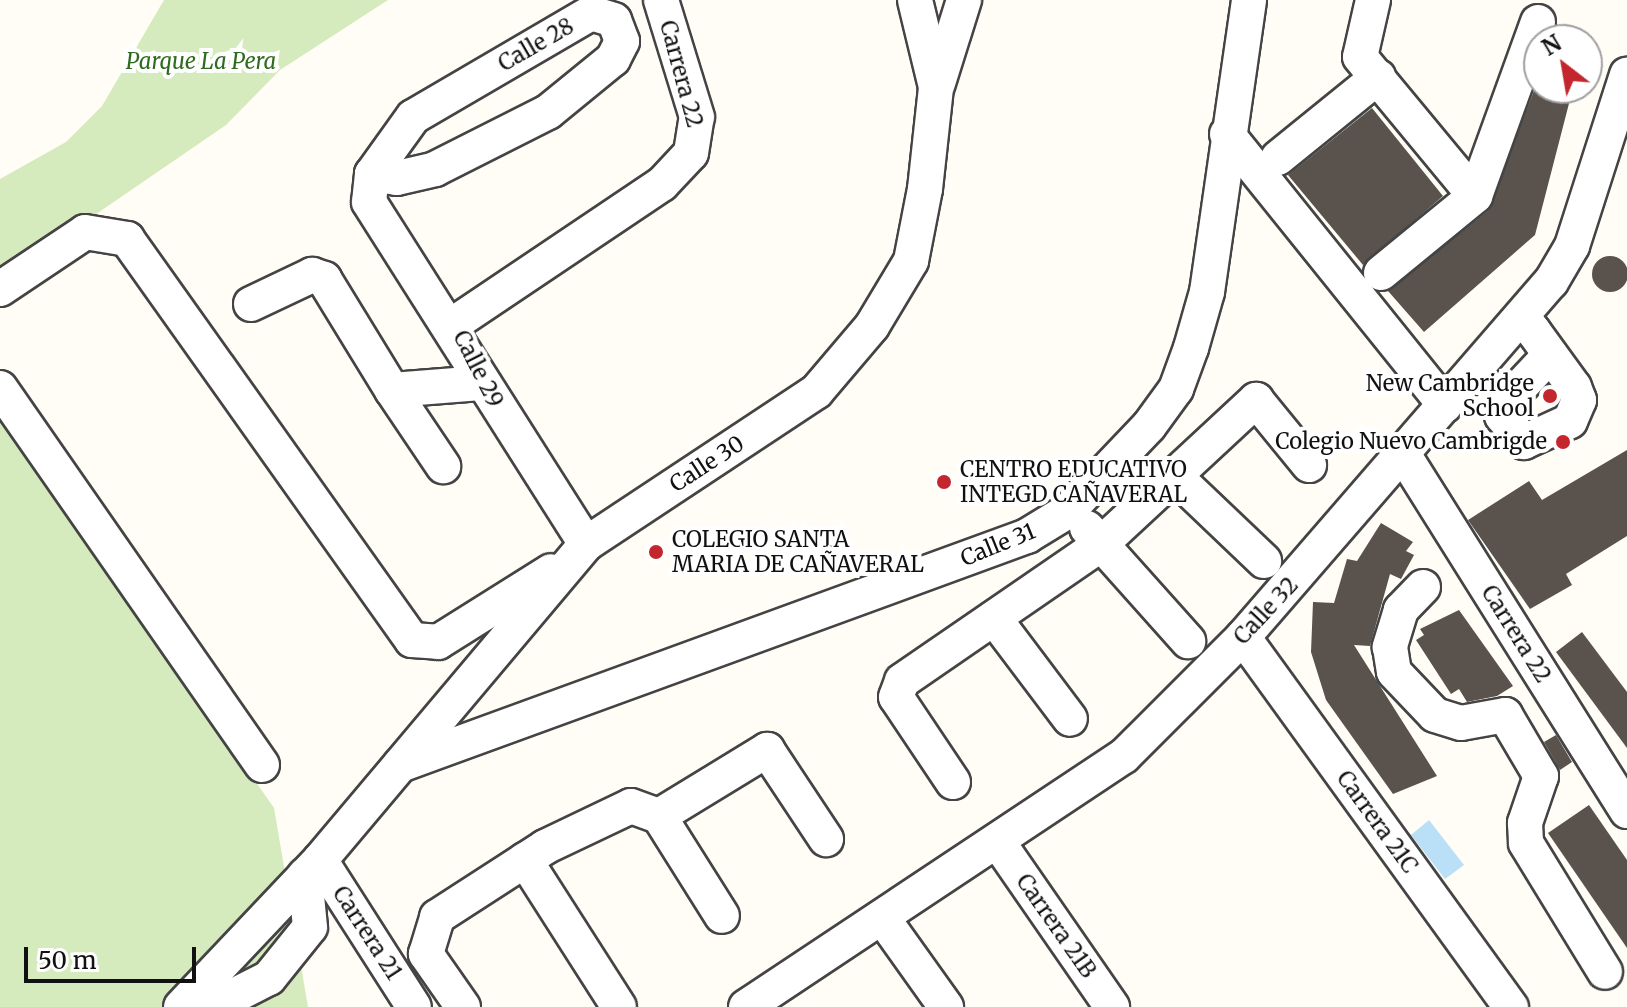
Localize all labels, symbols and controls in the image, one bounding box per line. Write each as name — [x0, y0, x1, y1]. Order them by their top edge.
street label: Calle 28 — [494, 13, 578, 77]
street label: Carrera 22 — [654, 18, 708, 130]
north arrow — [1523, 24, 1603, 104]
text: N — [1537, 29, 1566, 62]
park label: Parque La Pera — [126, 49, 276, 75]
street label: Calle 29 — [447, 326, 509, 412]
place label: New Cambridge School — [1366, 370, 1534, 422]
marker: New Cambridge School — [1541, 387, 1559, 405]
place label: Colegio Nuevo Cambrigde — [1275, 429, 1547, 455]
street label: Calle 30 — [665, 430, 749, 498]
marker: Colegio Nuevo Cambrigde — [1554, 433, 1572, 451]
place label: CENTRO EDUCATIVO INTEGD CAÑAVERAL — [960, 456, 1187, 508]
marker: CENTRO EDUCATIVO INTEGD CAÑAVERAL — [935, 473, 953, 491]
street label: Calle 31 — [957, 518, 1039, 572]
place label: COLEGIO SANTA MARIA DE CAÑAVERAL — [672, 526, 924, 578]
marker: COLEGIO SANTA MARIA DE CAÑAVERAL — [647, 543, 665, 561]
street label: Calle 32 — [1228, 572, 1304, 650]
street label: Carrera 22 — [1476, 581, 1556, 687]
street label: Carrera 21C — [1331, 766, 1423, 878]
street label: Carrera 21B — [1011, 869, 1101, 983]
street label: Carrera 21 — [327, 881, 407, 985]
scale bar — [28, 931, 200, 981]
text: 50 m — [38, 945, 97, 976]

